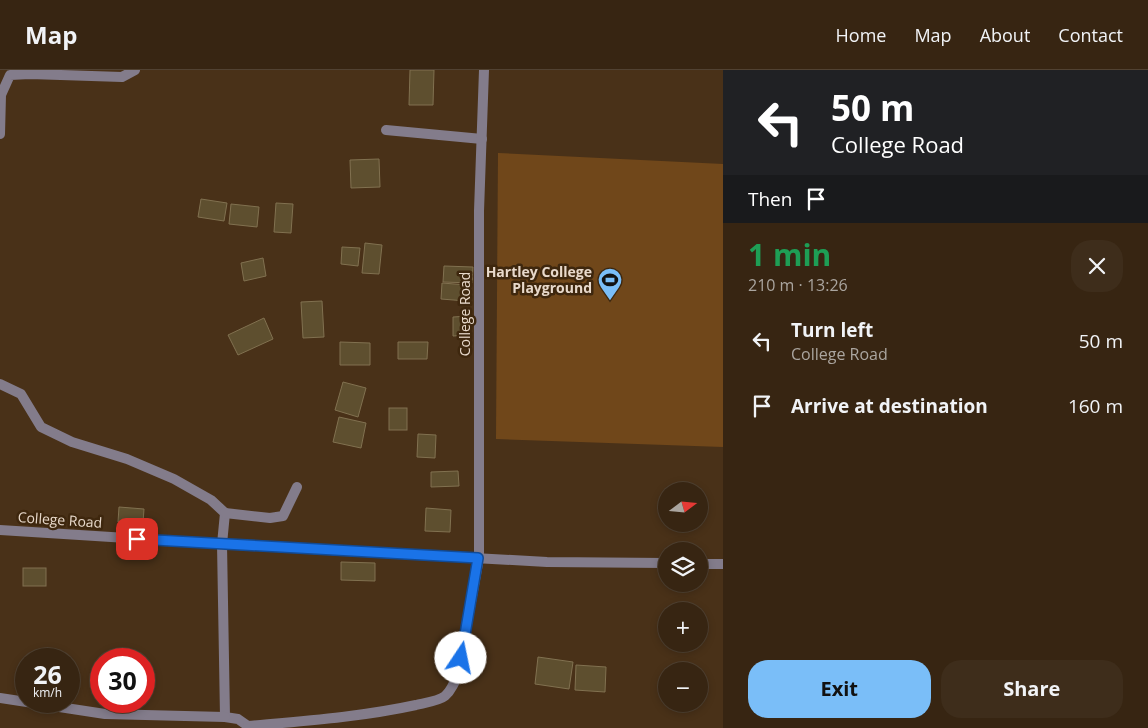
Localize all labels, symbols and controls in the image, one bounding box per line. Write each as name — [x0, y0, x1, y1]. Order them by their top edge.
text: Map — [25, 18, 77, 51]
text: Home — [836, 23, 886, 47]
text: Map — [914, 23, 952, 47]
text: About — [980, 23, 1030, 47]
text: Contact — [1058, 23, 1123, 47]
text: 50 m — [831, 84, 914, 131]
icon: left — [748, 90, 813, 155]
text: College Road — [831, 129, 964, 159]
icon: arrive — [802, 185, 830, 213]
text: Then — [748, 186, 792, 212]
text: 1 min — [748, 234, 831, 275]
button: close — [1071, 240, 1123, 292]
place label: Hartley College Playground — [486, 262, 592, 297]
sports icon: Hartley College Playground — [597, 267, 623, 301]
street label: College Road — [455, 272, 474, 356]
text: 210 m · 13:26 — [748, 274, 848, 296]
text: Turn left — [791, 317, 873, 343]
icon: left — [748, 327, 776, 355]
text: 50 m — [1079, 328, 1123, 354]
text: College Road — [791, 343, 888, 365]
icon: arrive — [748, 392, 776, 420]
text: Arrive at destination — [791, 393, 988, 419]
text: 160 m — [1068, 393, 1123, 419]
north arrow — [658, 482, 708, 532]
map controls — [658, 482, 708, 712]
street label: College Road — [17, 507, 103, 532]
pin — [116, 518, 158, 560]
icon: arrive — [123, 525, 151, 553]
button: layers — [658, 542, 708, 592]
button: + — [658, 602, 708, 652]
position arrow — [434, 631, 486, 683]
speed limit sign: 30 — [90, 648, 155, 713]
text: 26 — [33, 657, 62, 691]
button: Exit — [748, 660, 931, 718]
button: Share — [941, 660, 1123, 718]
button: − — [658, 662, 708, 712]
text: km/h — [33, 684, 62, 701]

